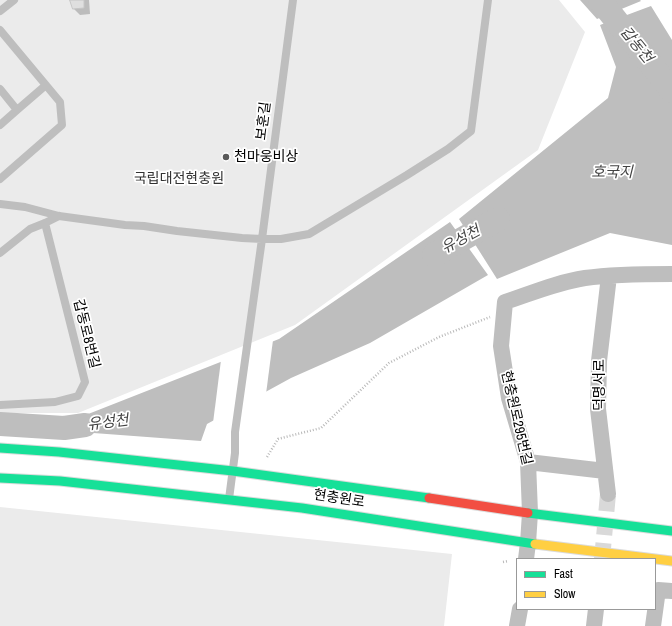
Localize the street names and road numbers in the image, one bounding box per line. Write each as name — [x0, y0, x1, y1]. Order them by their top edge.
street label: 보훈길 — [253, 101, 275, 141]
street label: 갑동로8번길 — [69, 298, 103, 370]
street label: 덕명서로 — [592, 359, 608, 411]
street label: 현충원로295번길 — [497, 369, 535, 467]
street label: 현충원로 — [312, 487, 366, 511]

